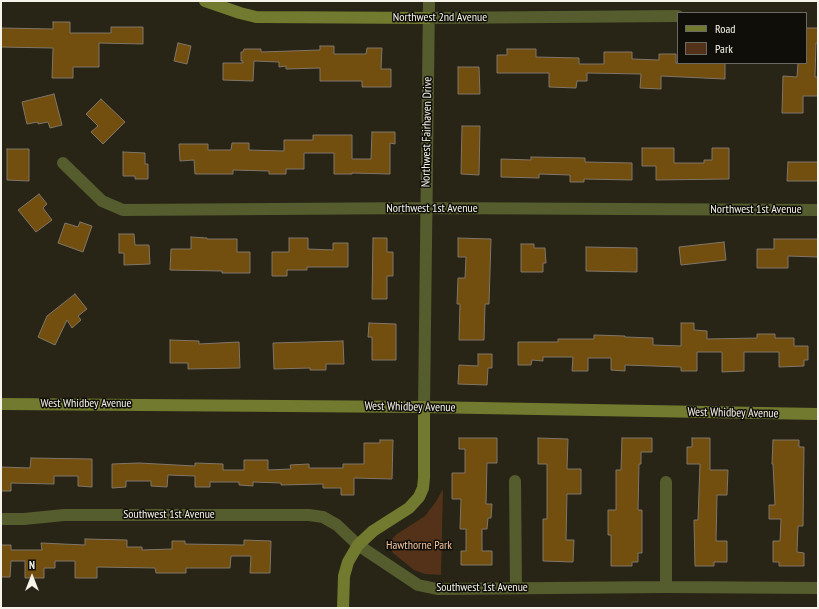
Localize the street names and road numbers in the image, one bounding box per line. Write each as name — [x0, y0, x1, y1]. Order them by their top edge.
street label: Northwest 2nd Avenue — [393, 11, 487, 25]
street label: Northwest Fairhaven Drive — [419, 77, 435, 187]
street label: Northwest 1st Avenue — [386, 202, 478, 216]
street label: Northwest 1st Avenue — [710, 203, 802, 217]
street label: West Whidbey Avenue — [41, 397, 131, 411]
street label: West Whidbey Avenue — [364, 399, 456, 415]
street label: West Whidbey Avenue — [687, 405, 779, 421]
street label: Southwest 1st Avenue — [123, 508, 215, 522]
street label: Southwest 1st Avenue — [436, 581, 528, 595]

